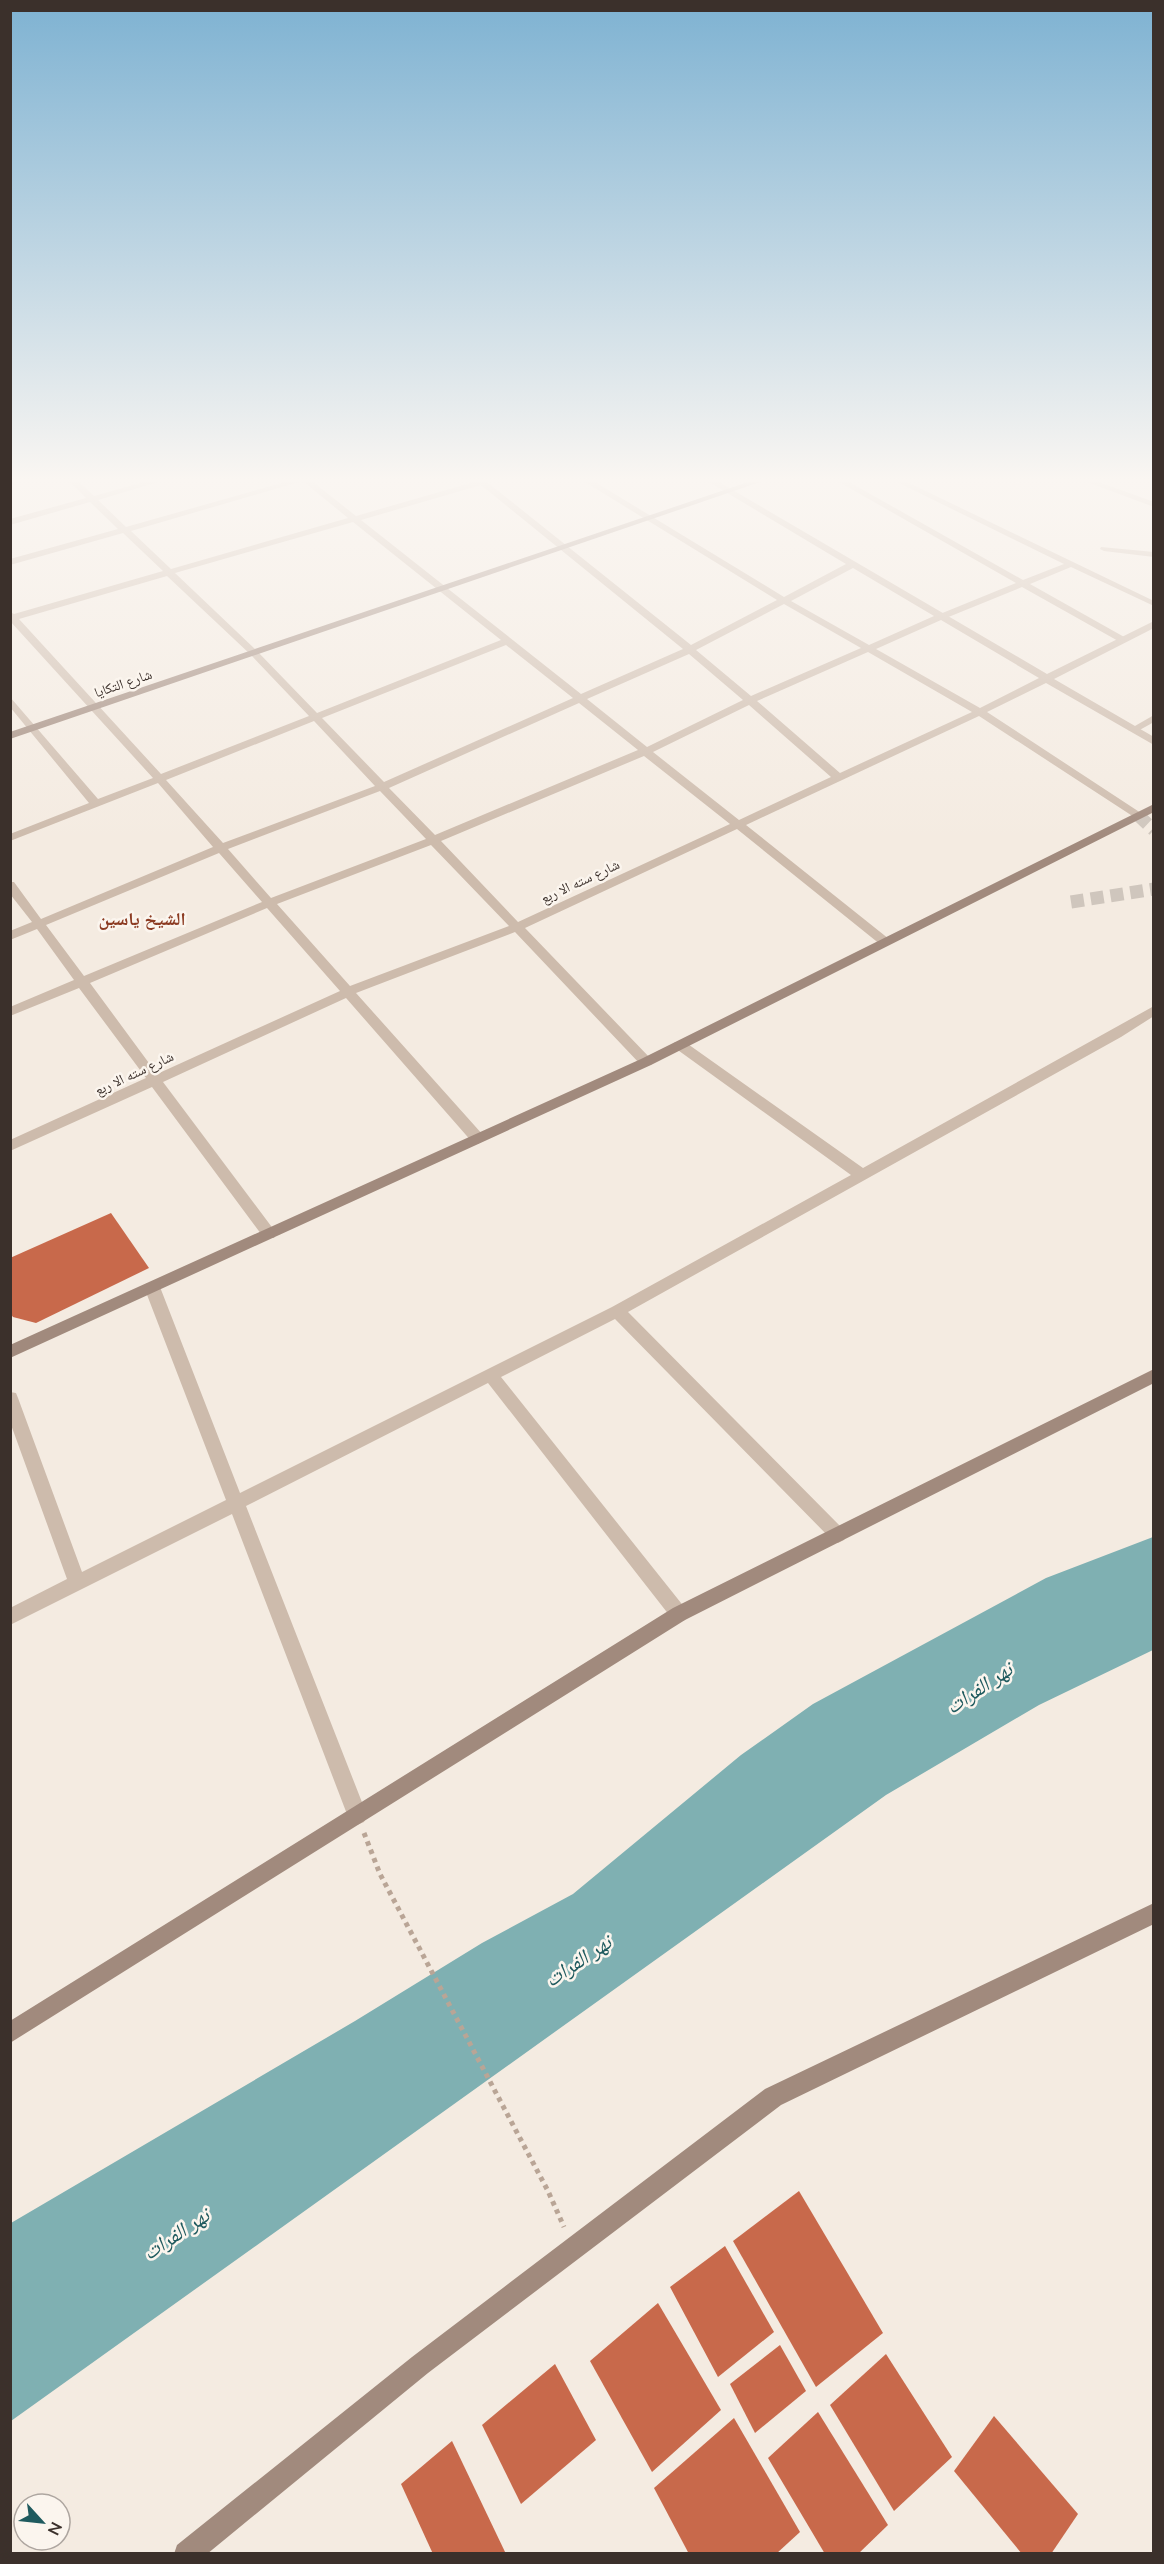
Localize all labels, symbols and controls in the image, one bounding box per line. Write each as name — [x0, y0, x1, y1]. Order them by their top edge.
street label: شارع التكايا — [92, 665, 155, 702]
street label: شارع سته الا ربع — [538, 855, 623, 908]
district label: الشيخ ياسين — [98, 907, 186, 931]
street label: شارع سته الا ربع — [92, 1047, 177, 1100]
water label: نهر الفرات — [940, 1653, 1020, 1719]
water label: نهر الفرات — [539, 1926, 619, 1992]
water label: نهر الفرات — [137, 2199, 217, 2265]
north arrow — [12, 2492, 72, 2552]
text: N — [44, 2519, 67, 2539]

